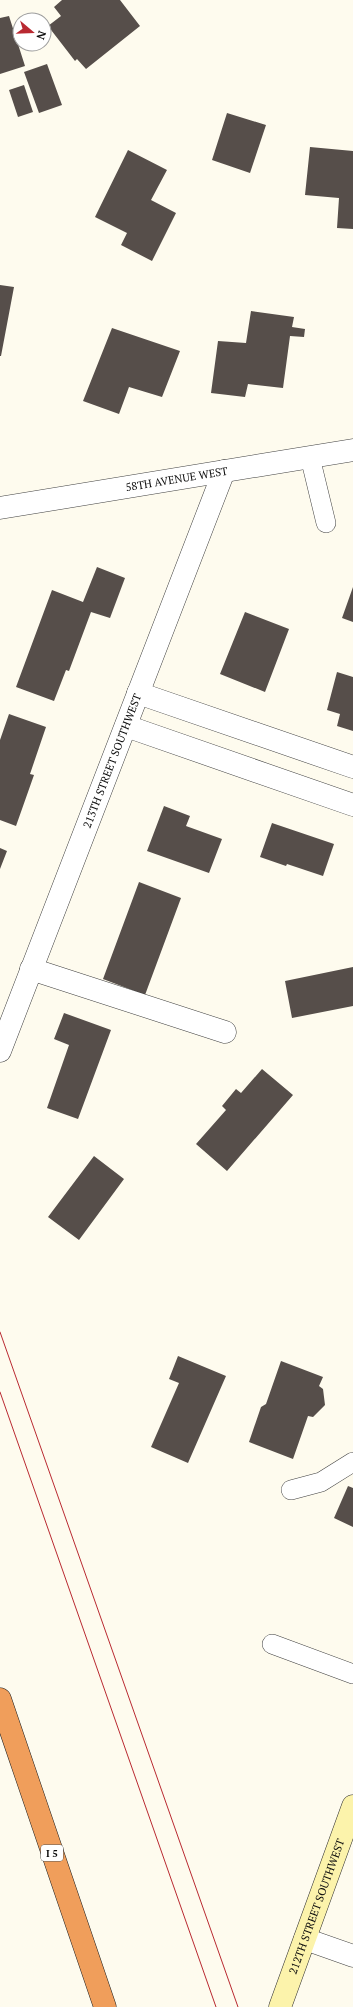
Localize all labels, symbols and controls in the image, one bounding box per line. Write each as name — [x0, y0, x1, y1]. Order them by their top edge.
north arrow — [12, 12, 52, 52]
text: N — [33, 29, 49, 42]
street label: 58TH AVENUE WEST — [125, 464, 229, 494]
street label: 213TH STREET SOUTHWEST — [80, 692, 144, 830]
street label: 212TH STREET SOUTHWEST — [286, 1837, 348, 1976]
road number: I 5 — [41, 1845, 63, 1861]

